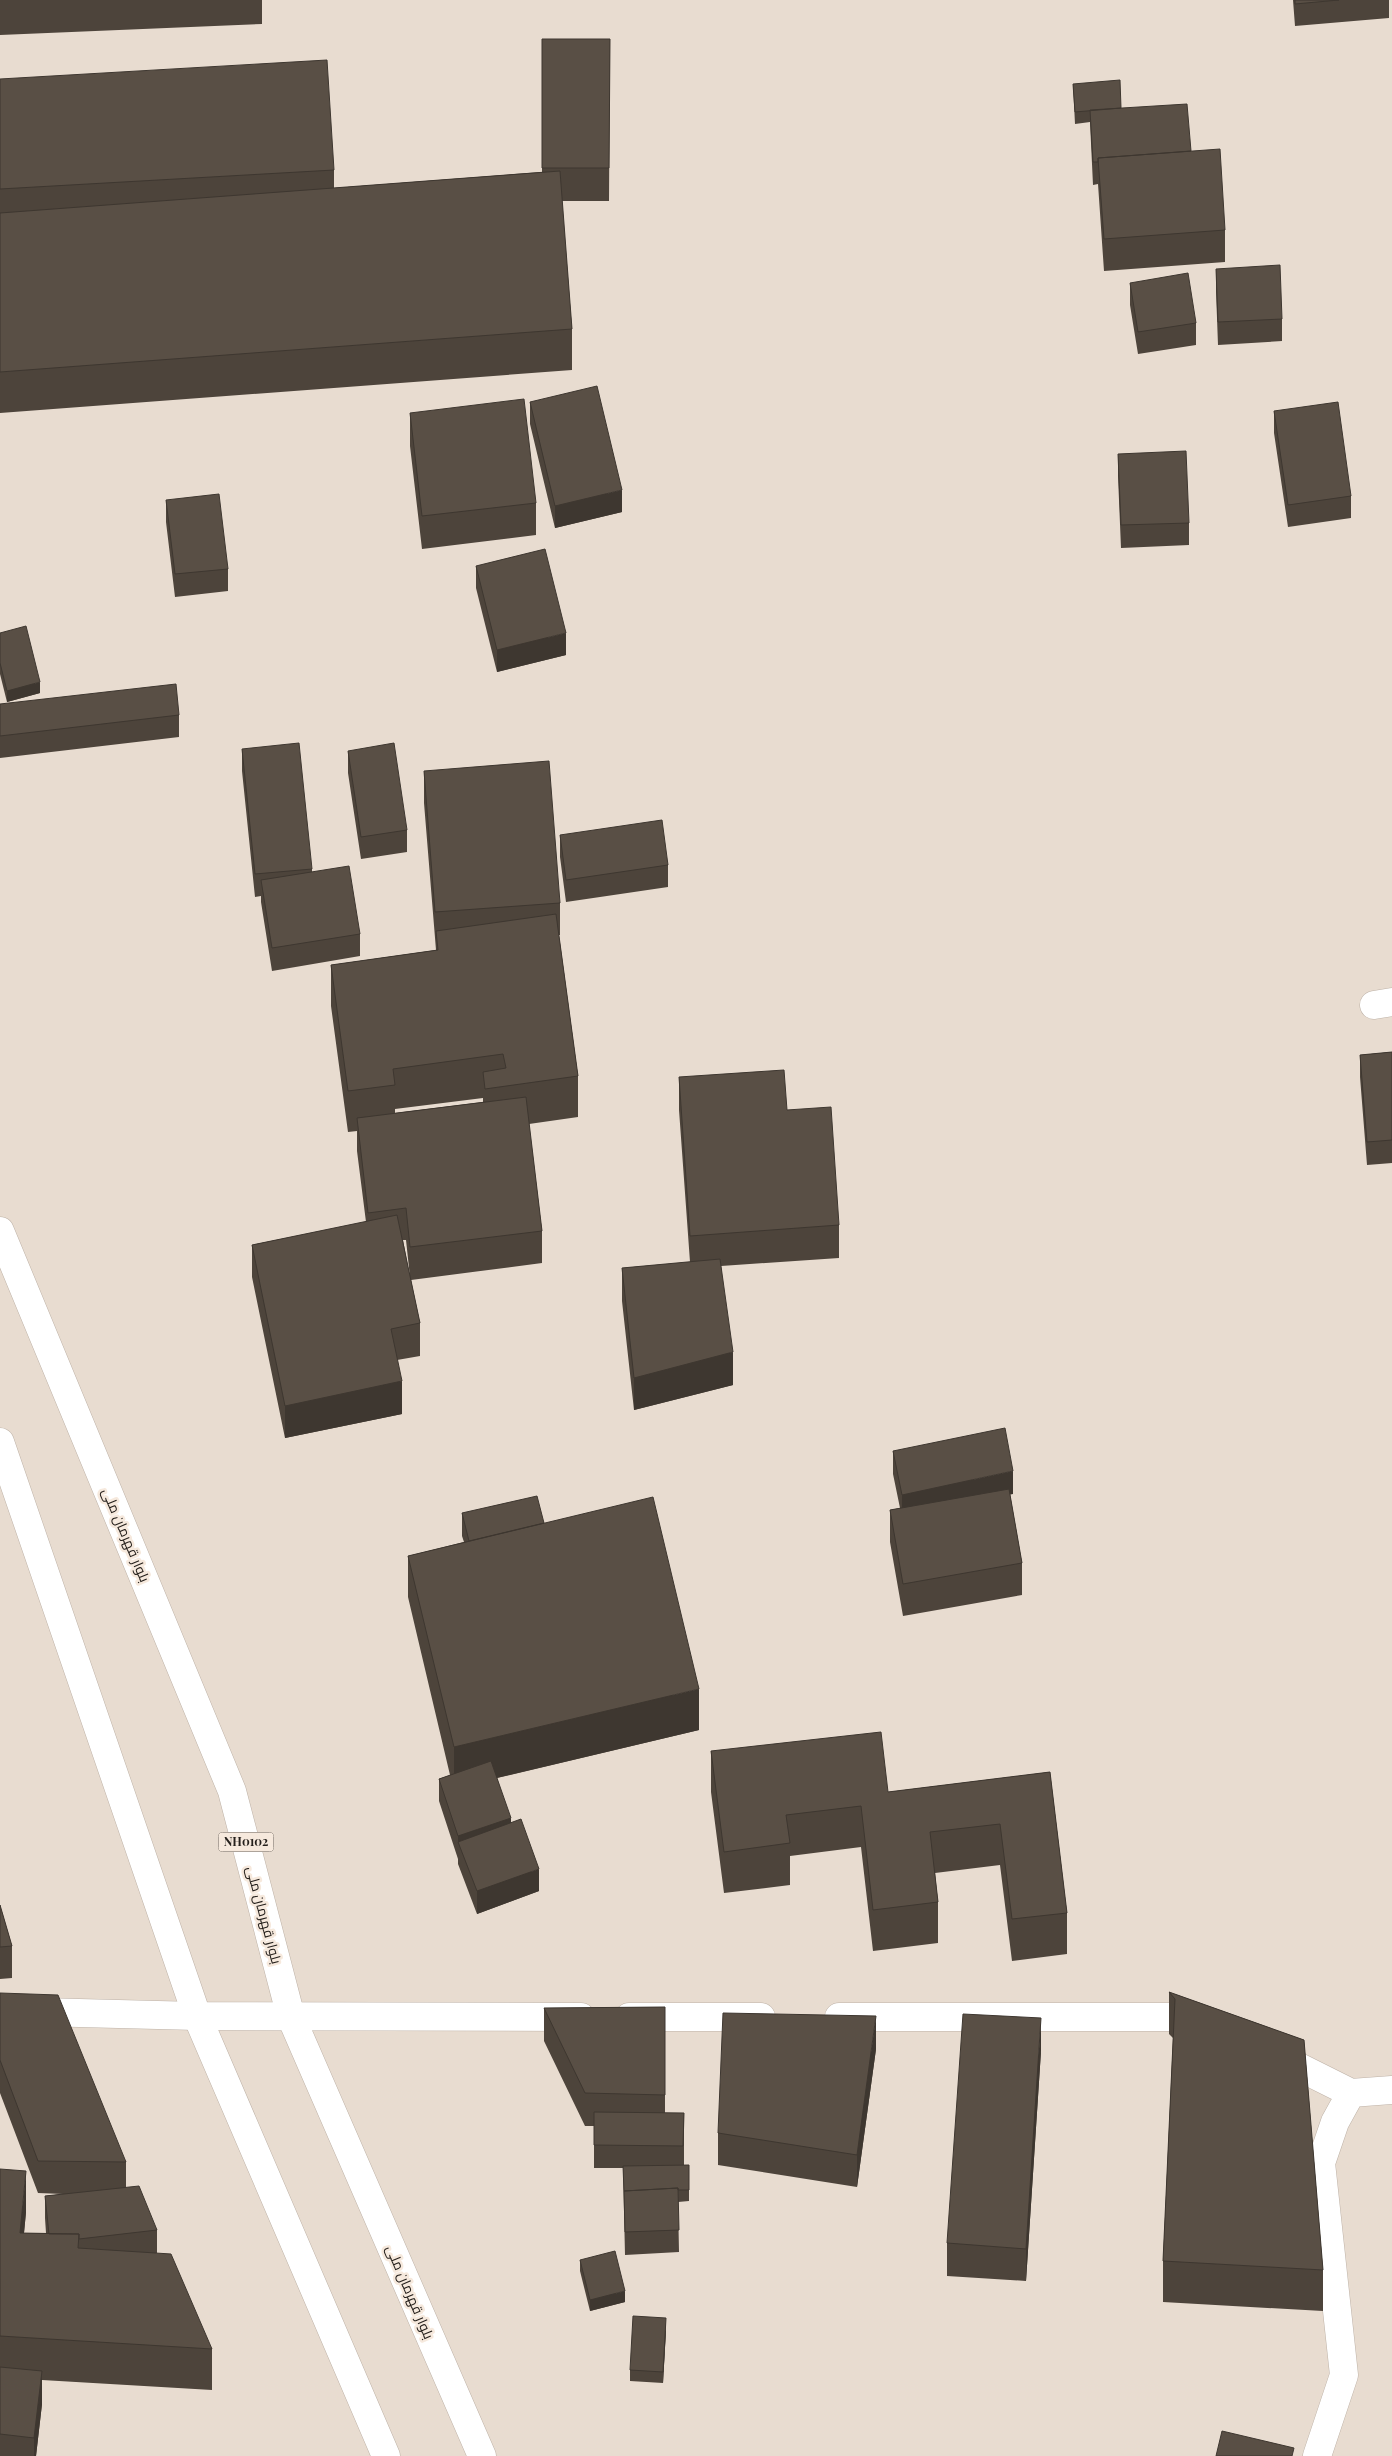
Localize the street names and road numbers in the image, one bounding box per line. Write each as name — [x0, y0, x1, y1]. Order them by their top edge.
street label: بلوار قهرمان ملی — [98, 1485, 155, 1585]
road number: NH0102 — [218, 1832, 274, 1851]
street label: بلوار قهرمان ملی — [242, 1864, 287, 1966]
street label: بلوار قهرمان ملی — [382, 2242, 439, 2342]

